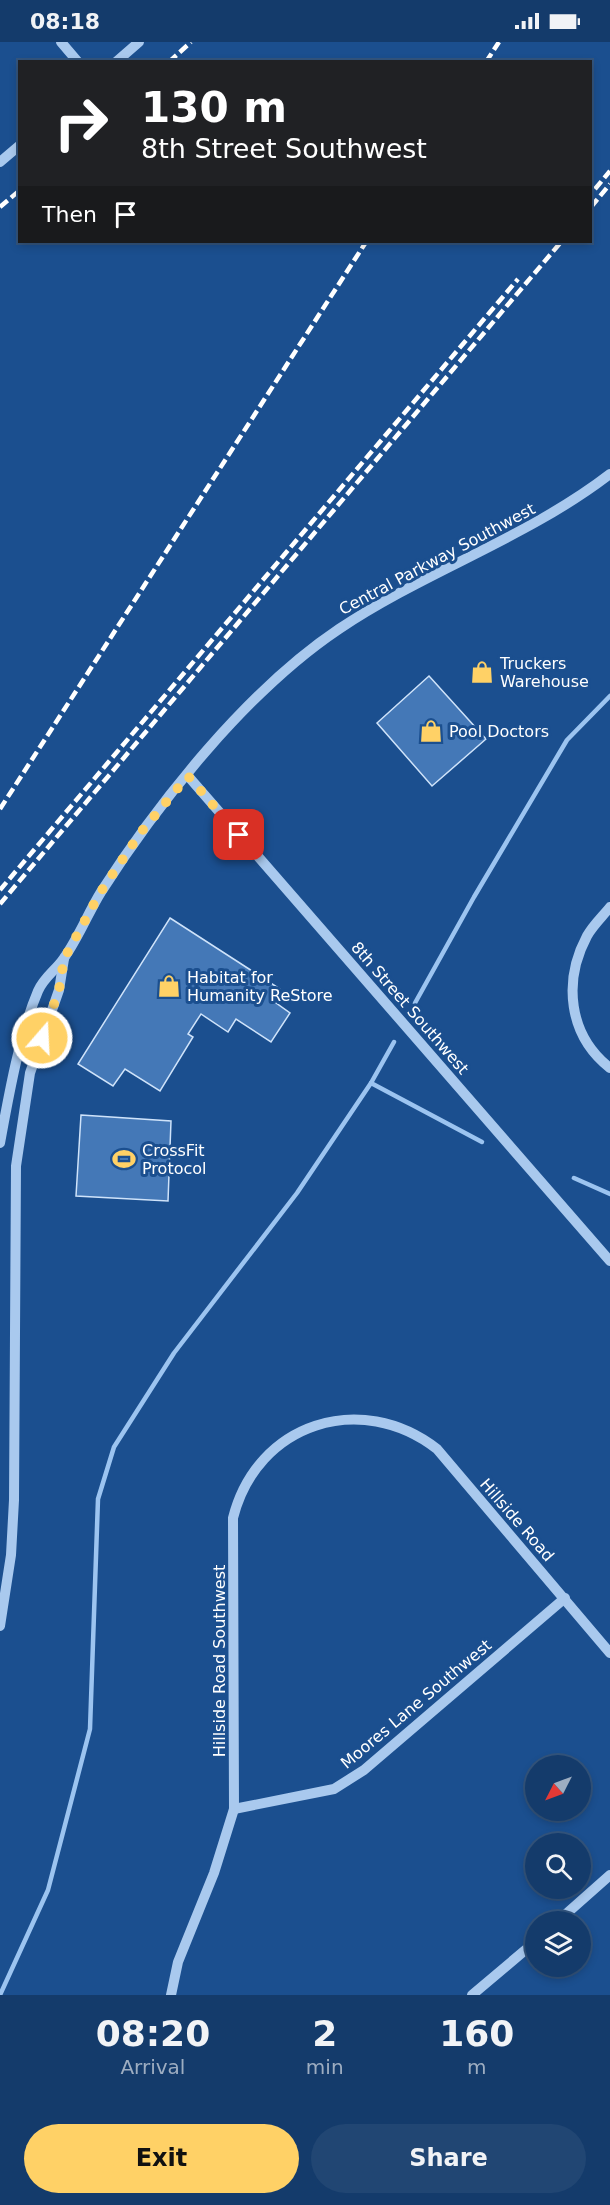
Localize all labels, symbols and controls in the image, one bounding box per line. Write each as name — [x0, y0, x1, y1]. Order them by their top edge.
text: 08:18 — [30, 9, 100, 34]
text: 130 m — [141, 83, 287, 132]
icon: right — [42, 84, 120, 162]
text: 8th Street Southwest — [141, 133, 427, 164]
icon: arrive — [109, 198, 142, 231]
text: Then — [42, 202, 97, 227]
street label: Central Parkway Southwest — [336, 499, 538, 619]
place label: Truckers Warehouse — [499, 654, 589, 691]
shop icon: Truckers Warehouse — [469, 659, 495, 685]
shop icon: Pool Doctors — [418, 718, 444, 744]
place label: Pool Doctors — [449, 722, 549, 741]
pin — [213, 809, 264, 860]
icon: arrive — [222, 818, 255, 851]
street label: 8th Street Southwest — [347, 938, 473, 1078]
place label: Habitat for Humanity ReStore — [187, 968, 333, 1005]
shop icon: Habitat for Humanity ReStore — [156, 973, 182, 999]
position arrow — [10, 1006, 74, 1070]
place label: CrossFit Protocol — [142, 1141, 206, 1178]
sports icon: CrossFit Protocol — [111, 1146, 137, 1172]
street label: Hillside Road — [476, 1475, 558, 1565]
street label: Hillside Road Southwest — [210, 1565, 229, 1757]
street label: Moores Lane Southwest — [337, 1635, 495, 1773]
north arrow — [525, 1755, 591, 1821]
map controls — [525, 1755, 591, 1977]
button: search — [525, 1833, 591, 1899]
button: layers — [525, 1911, 591, 1977]
text: 08:20 — [96, 2013, 210, 2054]
text: 2 — [312, 2013, 337, 2054]
text: 160 — [439, 2013, 514, 2054]
text: Arrival — [120, 2055, 185, 2079]
text: min — [306, 2055, 344, 2079]
text: m — [467, 2055, 487, 2079]
button: Exit — [24, 2124, 299, 2193]
button: Share — [311, 2124, 586, 2193]

